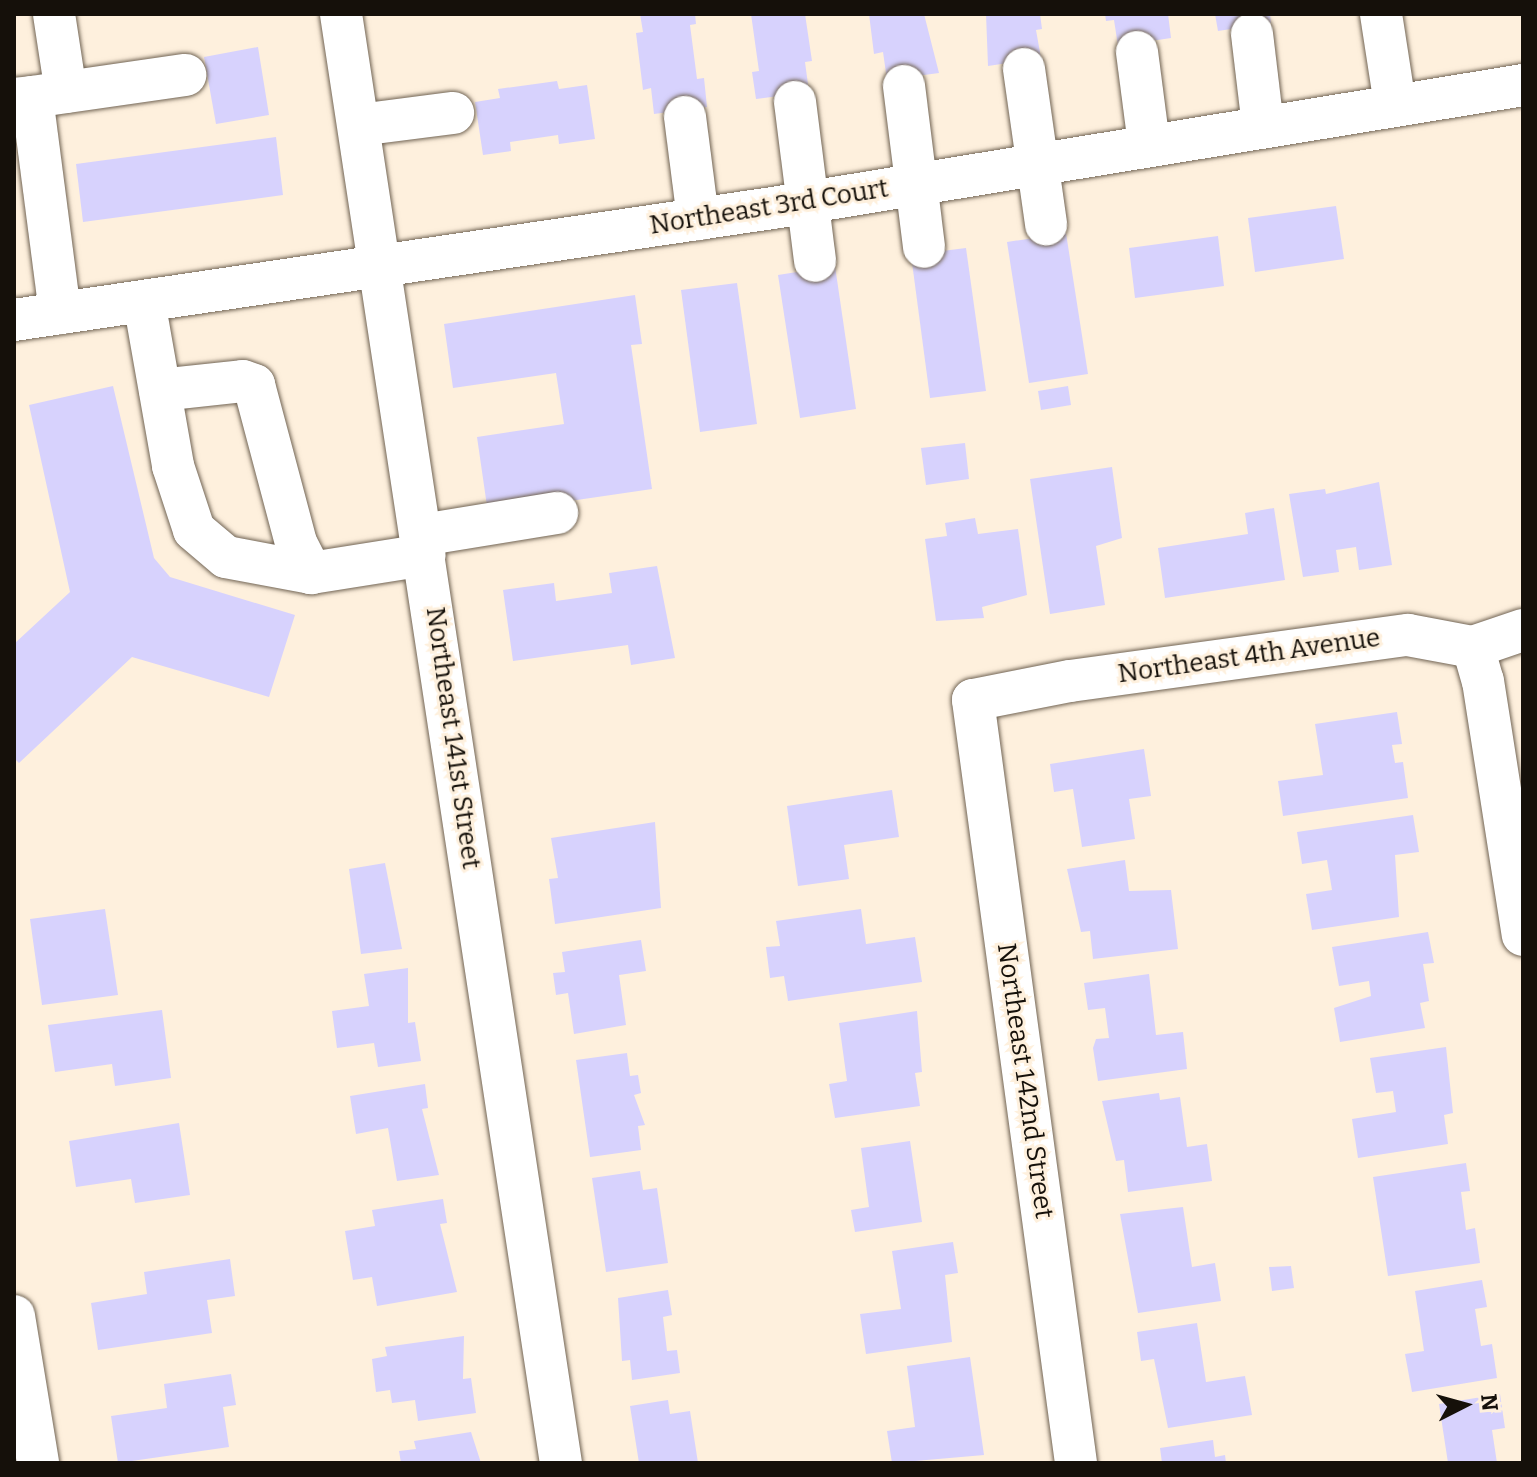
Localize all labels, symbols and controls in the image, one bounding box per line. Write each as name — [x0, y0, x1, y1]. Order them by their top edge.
street label: Northeast 3rd Court — [647, 173, 891, 241]
street label: Northeast 141st Street — [419, 605, 487, 871]
street label: Northeast 4th Avenue — [1116, 622, 1382, 690]
street label: Northeast 142nd Street — [990, 941, 1060, 1221]
north arrow — [1425, 1365, 1505, 1445]
text: N — [1475, 1393, 1504, 1412]

